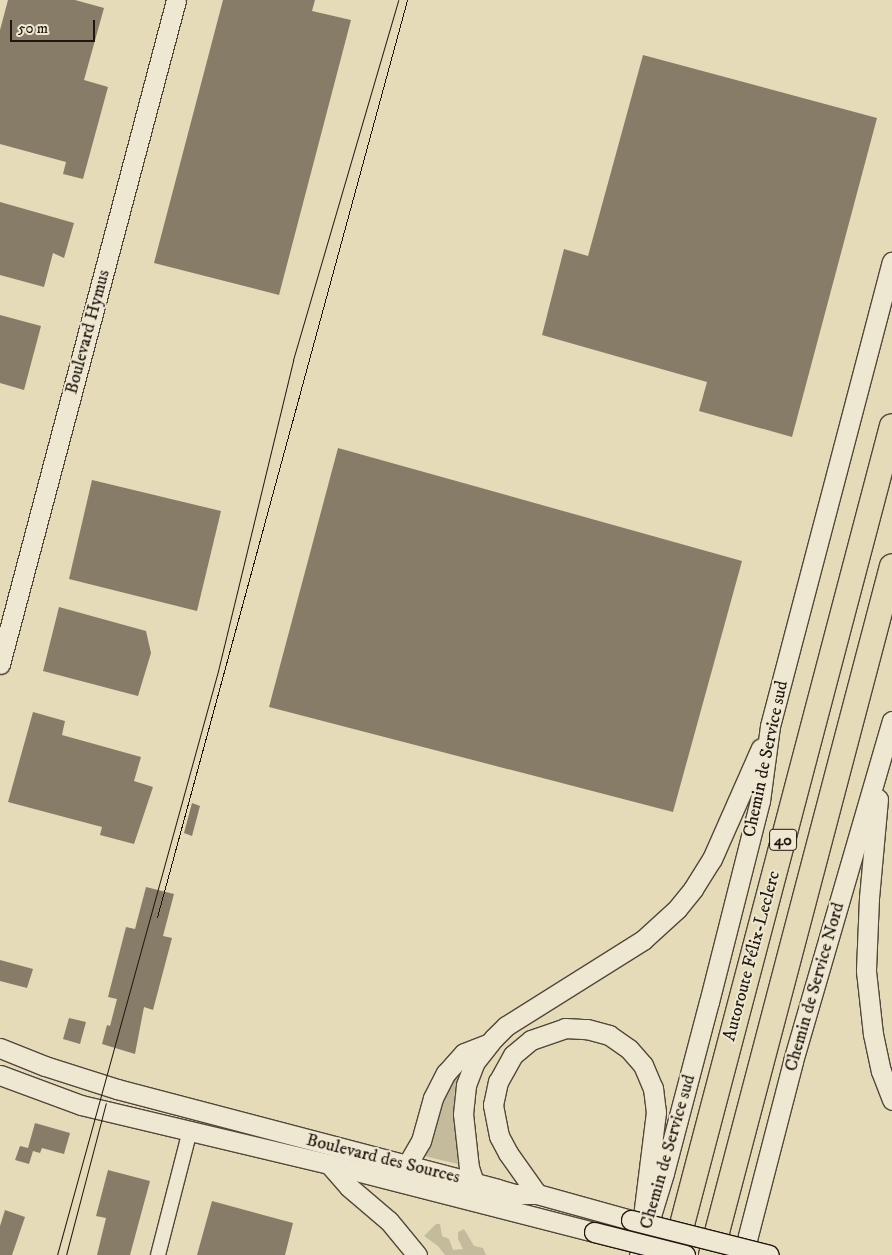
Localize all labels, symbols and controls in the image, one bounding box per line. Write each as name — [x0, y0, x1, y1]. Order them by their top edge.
scale bar — [12, 10, 98, 42]
text: 50 m — [18, 19, 48, 38]
street label: Boulevard Hymus — [61, 267, 115, 397]
street label: Chemin de Service sud — [739, 679, 793, 839]
road number: 40 — [768, 826, 798, 854]
street label: Autoroute Félix-Leclerc — [719, 868, 785, 1044]
street label: Chemin de Service Nord — [781, 900, 849, 1074]
street label: Chemin de Service sud — [636, 1072, 700, 1232]
street label: Boulevard des Sources — [304, 1129, 462, 1189]

